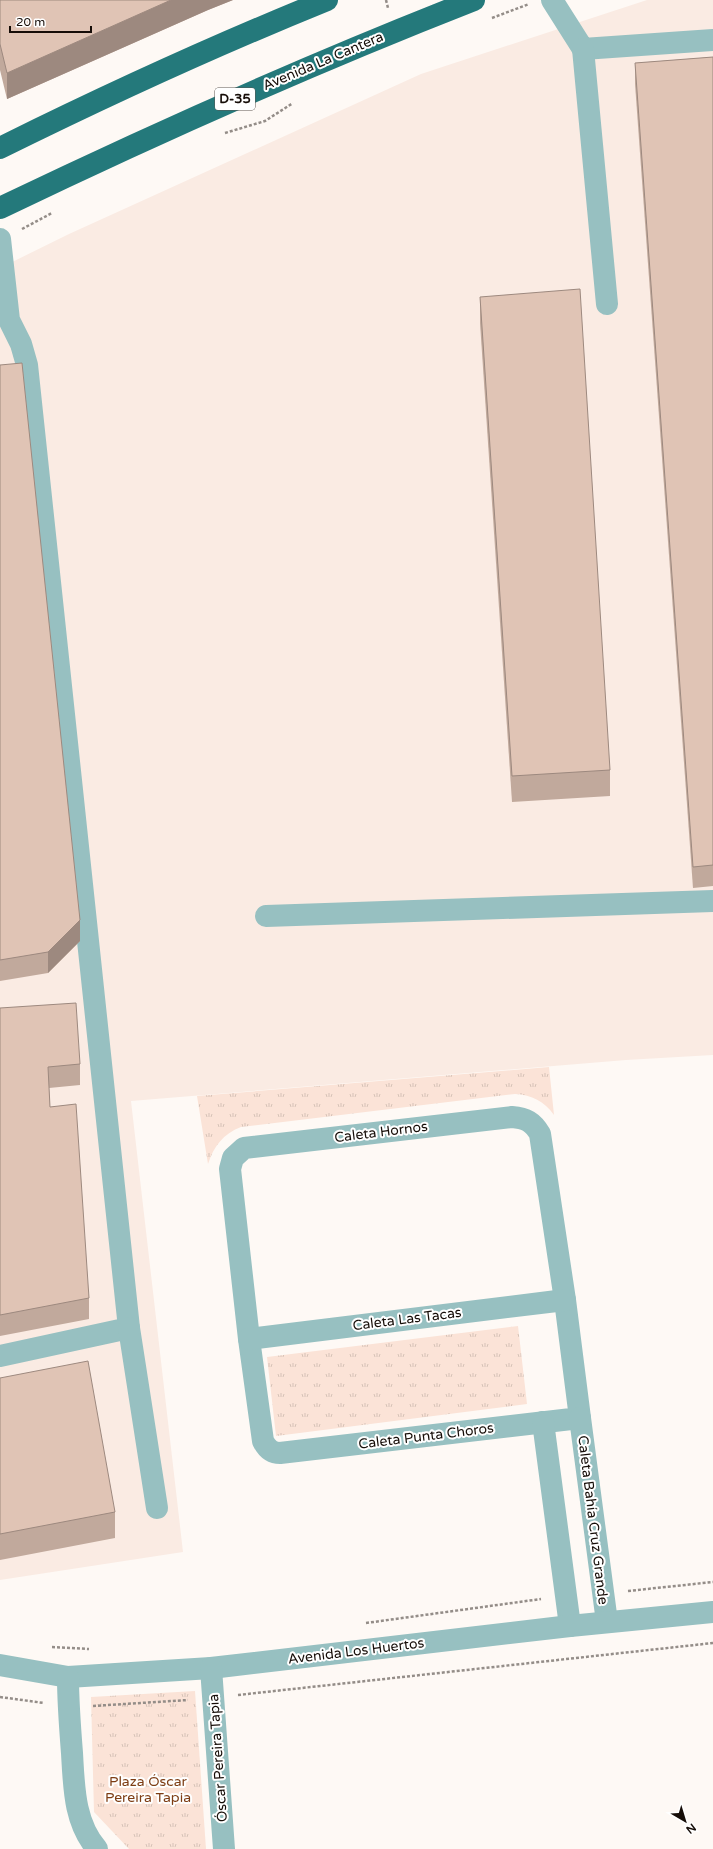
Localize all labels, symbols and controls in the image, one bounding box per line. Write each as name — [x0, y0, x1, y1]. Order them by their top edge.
scale bar — [10, 8, 91, 34]
text: 20 m — [16, 15, 45, 29]
street label: Avenida La Cantera — [260, 28, 386, 94]
road number: D-35 — [215, 88, 255, 110]
street label: Caleta Hornos — [333, 1118, 429, 1146]
street label: Caleta Las Tacas — [352, 1304, 463, 1334]
street label: Caleta Punta Choros — [357, 1419, 495, 1453]
street label: Caleta Bahía Cruz Grande — [574, 1434, 612, 1606]
street label: Avenida Los Huertos — [287, 1634, 425, 1668]
street label: Óscar Pereira Tapia — [205, 1693, 231, 1823]
park label: Plaza Óscar Pereira Tapia — [105, 1773, 191, 1806]
north arrow — [665, 1801, 705, 1841]
text: N — [683, 1821, 698, 1836]

